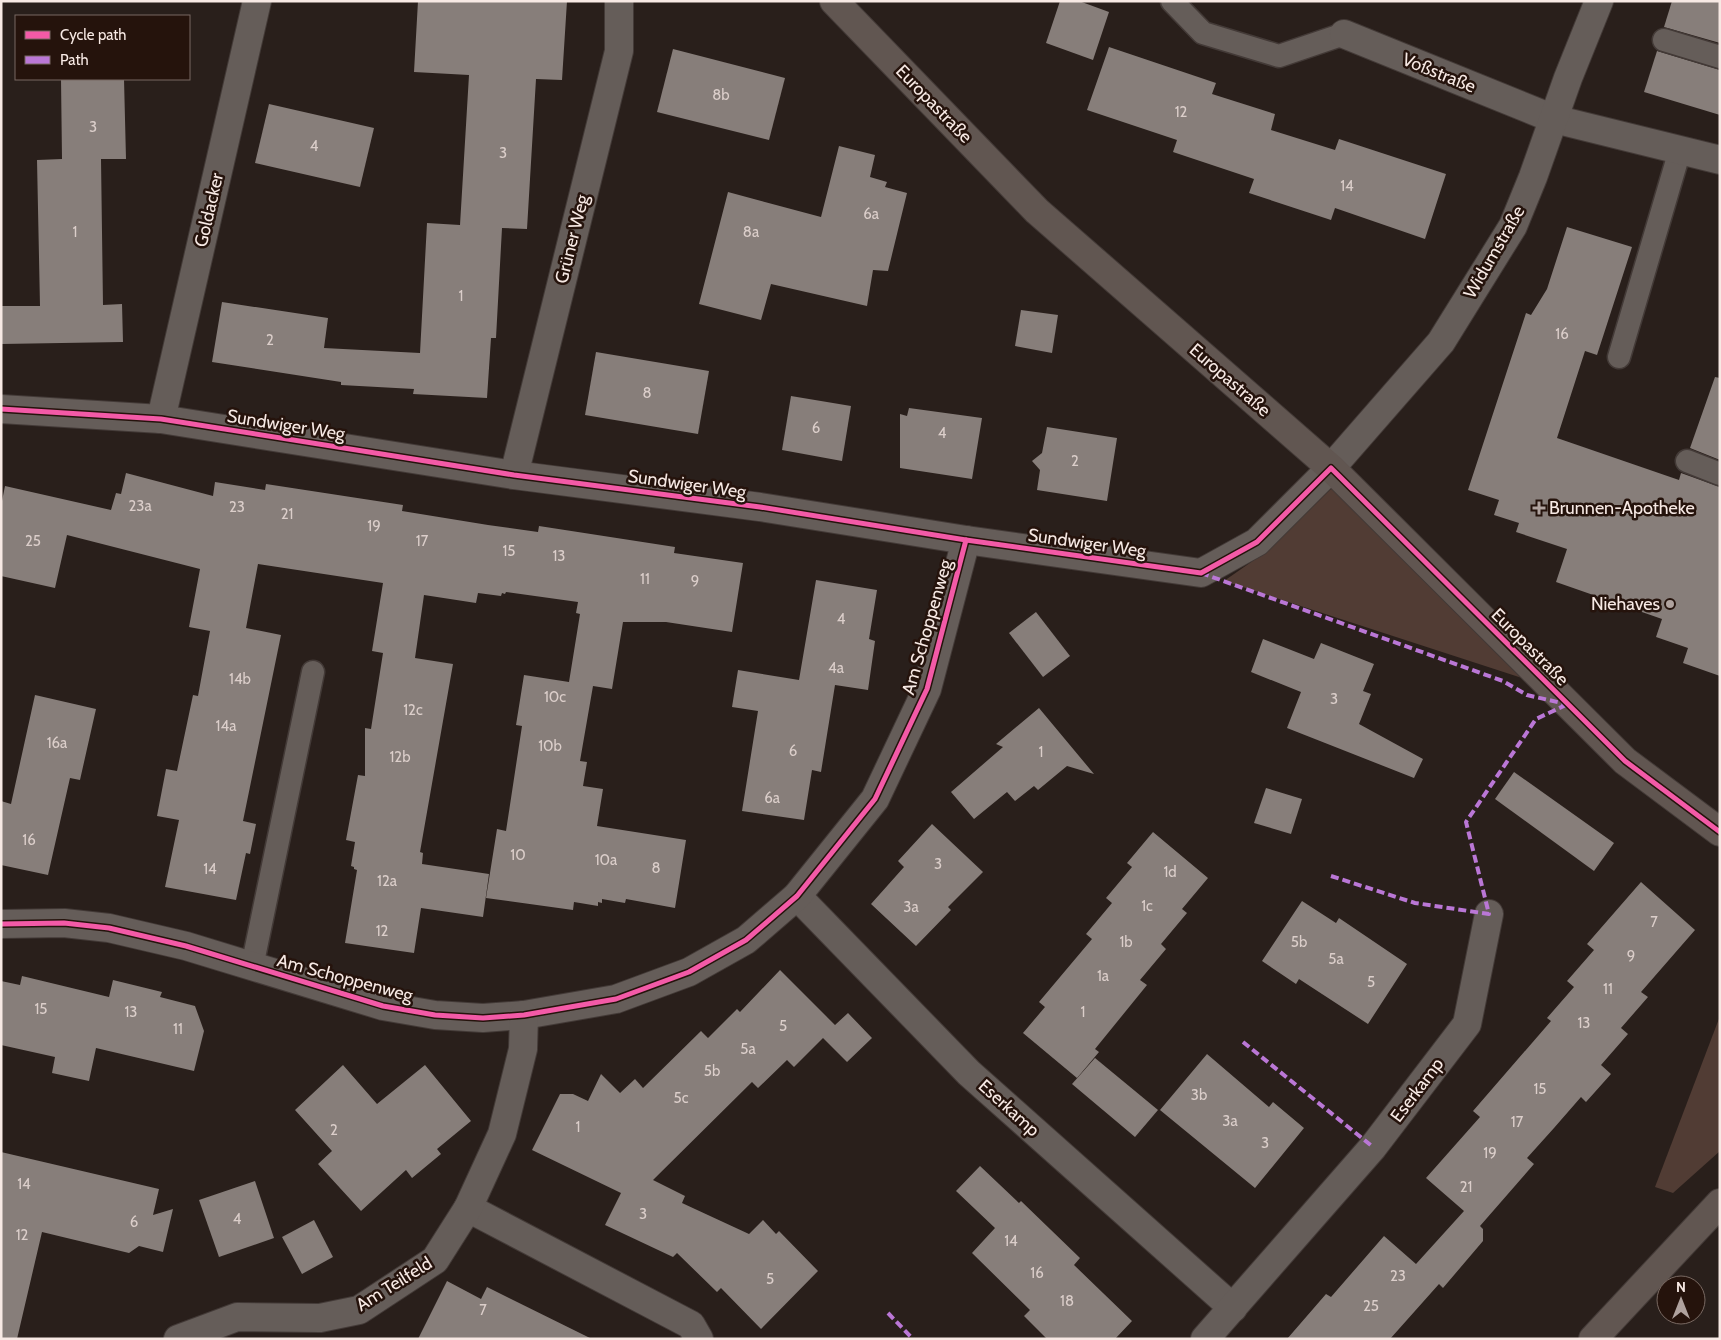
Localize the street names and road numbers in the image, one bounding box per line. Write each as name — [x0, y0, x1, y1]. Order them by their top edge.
street label: Voßstraße — [1399, 48, 1479, 98]
street label: Europastraße — [891, 60, 977, 148]
street label: Goldacker — [190, 170, 228, 249]
street label: Grüner Weg — [550, 191, 594, 286]
street label: Widumstraße — [1459, 202, 1529, 302]
street label: Europastraße — [1185, 339, 1275, 421]
street label: Sundwiger Weg — [225, 405, 348, 445]
street label: Sundwiger Weg — [626, 465, 749, 503]
street label: Sundwiger Weg — [1026, 524, 1149, 562]
street label: Am Schoppenweg — [897, 556, 957, 697]
street label: Europastraße — [1487, 604, 1573, 690]
street label: Am Schoppenweg — [275, 949, 416, 1007]
street label: Eserkamp — [1386, 1054, 1448, 1126]
street label: Eserkamp — [974, 1075, 1044, 1141]
street label: Am Teilfeld — [352, 1252, 436, 1316]

